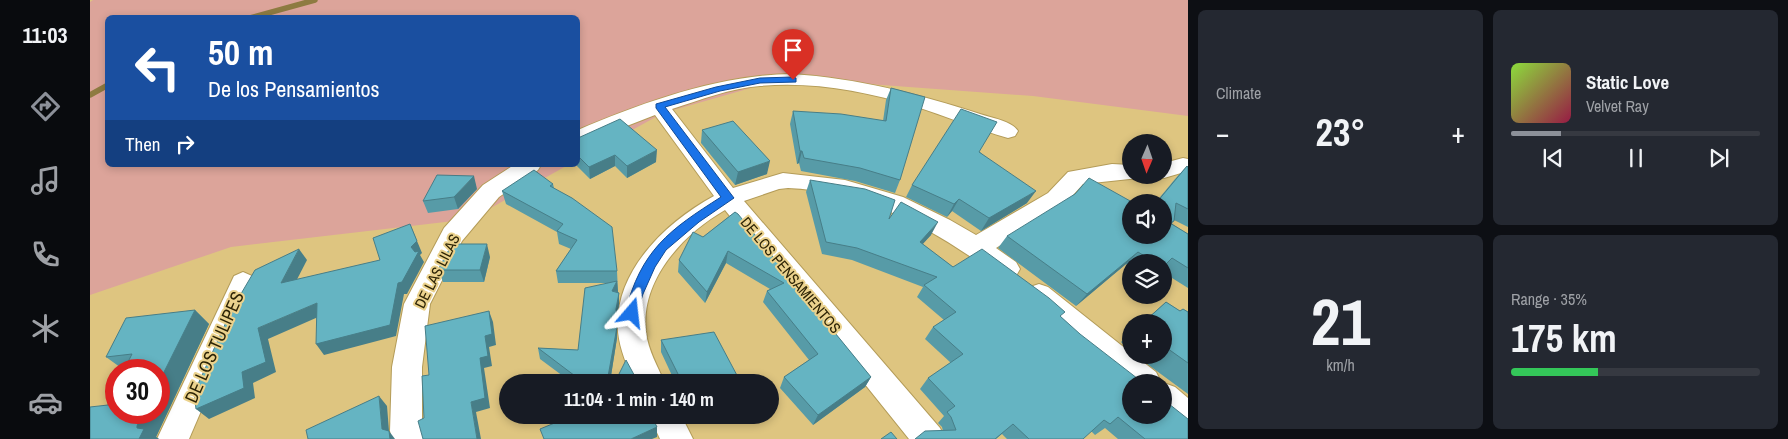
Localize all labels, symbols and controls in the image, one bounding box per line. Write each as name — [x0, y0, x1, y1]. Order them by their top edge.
text: 11:03 — [22, 20, 68, 50]
text: 50 m — [208, 29, 273, 76]
pin — [772, 29, 814, 80]
icon: left — [125, 35, 190, 100]
icon: arrive — [779, 36, 807, 64]
text: Static Love — [1586, 69, 1669, 95]
text: De los Pensamientos — [208, 74, 379, 104]
text: Climate — [1216, 82, 1261, 104]
icon: directions — [28, 89, 63, 124]
text: Velvet Ray — [1586, 95, 1649, 117]
text: 23° — [1316, 107, 1365, 158]
text: − — [1216, 114, 1229, 152]
text: + — [1452, 114, 1465, 152]
icon: right — [171, 130, 199, 158]
text: Then — [125, 131, 161, 157]
north arrow — [1122, 134, 1172, 184]
map controls — [1122, 134, 1172, 424]
icon: previous — [1539, 144, 1567, 172]
icon: pause — [1622, 144, 1650, 172]
icon: next — [1705, 144, 1733, 172]
icon: music — [28, 163, 63, 198]
button: sound — [1122, 194, 1172, 244]
street label: DE LOS PENSAMIENTOS — [736, 212, 846, 338]
street label: DE LAS LILAS — [409, 230, 465, 312]
icon: phone — [28, 237, 63, 272]
button: layers — [1122, 254, 1172, 304]
text: 21 — [1311, 278, 1370, 365]
position arrow — [605, 286, 657, 338]
street label: DE LOS TULIPES — [178, 287, 250, 407]
text: Range · 35% — [1511, 288, 1587, 310]
icon: climate — [28, 311, 63, 346]
text: 175 km — [1511, 313, 1617, 364]
button: + — [1122, 314, 1172, 364]
text: km/h — [1326, 354, 1355, 376]
speed limit sign: 30 — [105, 359, 170, 424]
button: − — [1122, 374, 1172, 424]
icon: car — [28, 385, 63, 420]
text: 11:04 · 1 min · 140 m — [564, 386, 714, 412]

